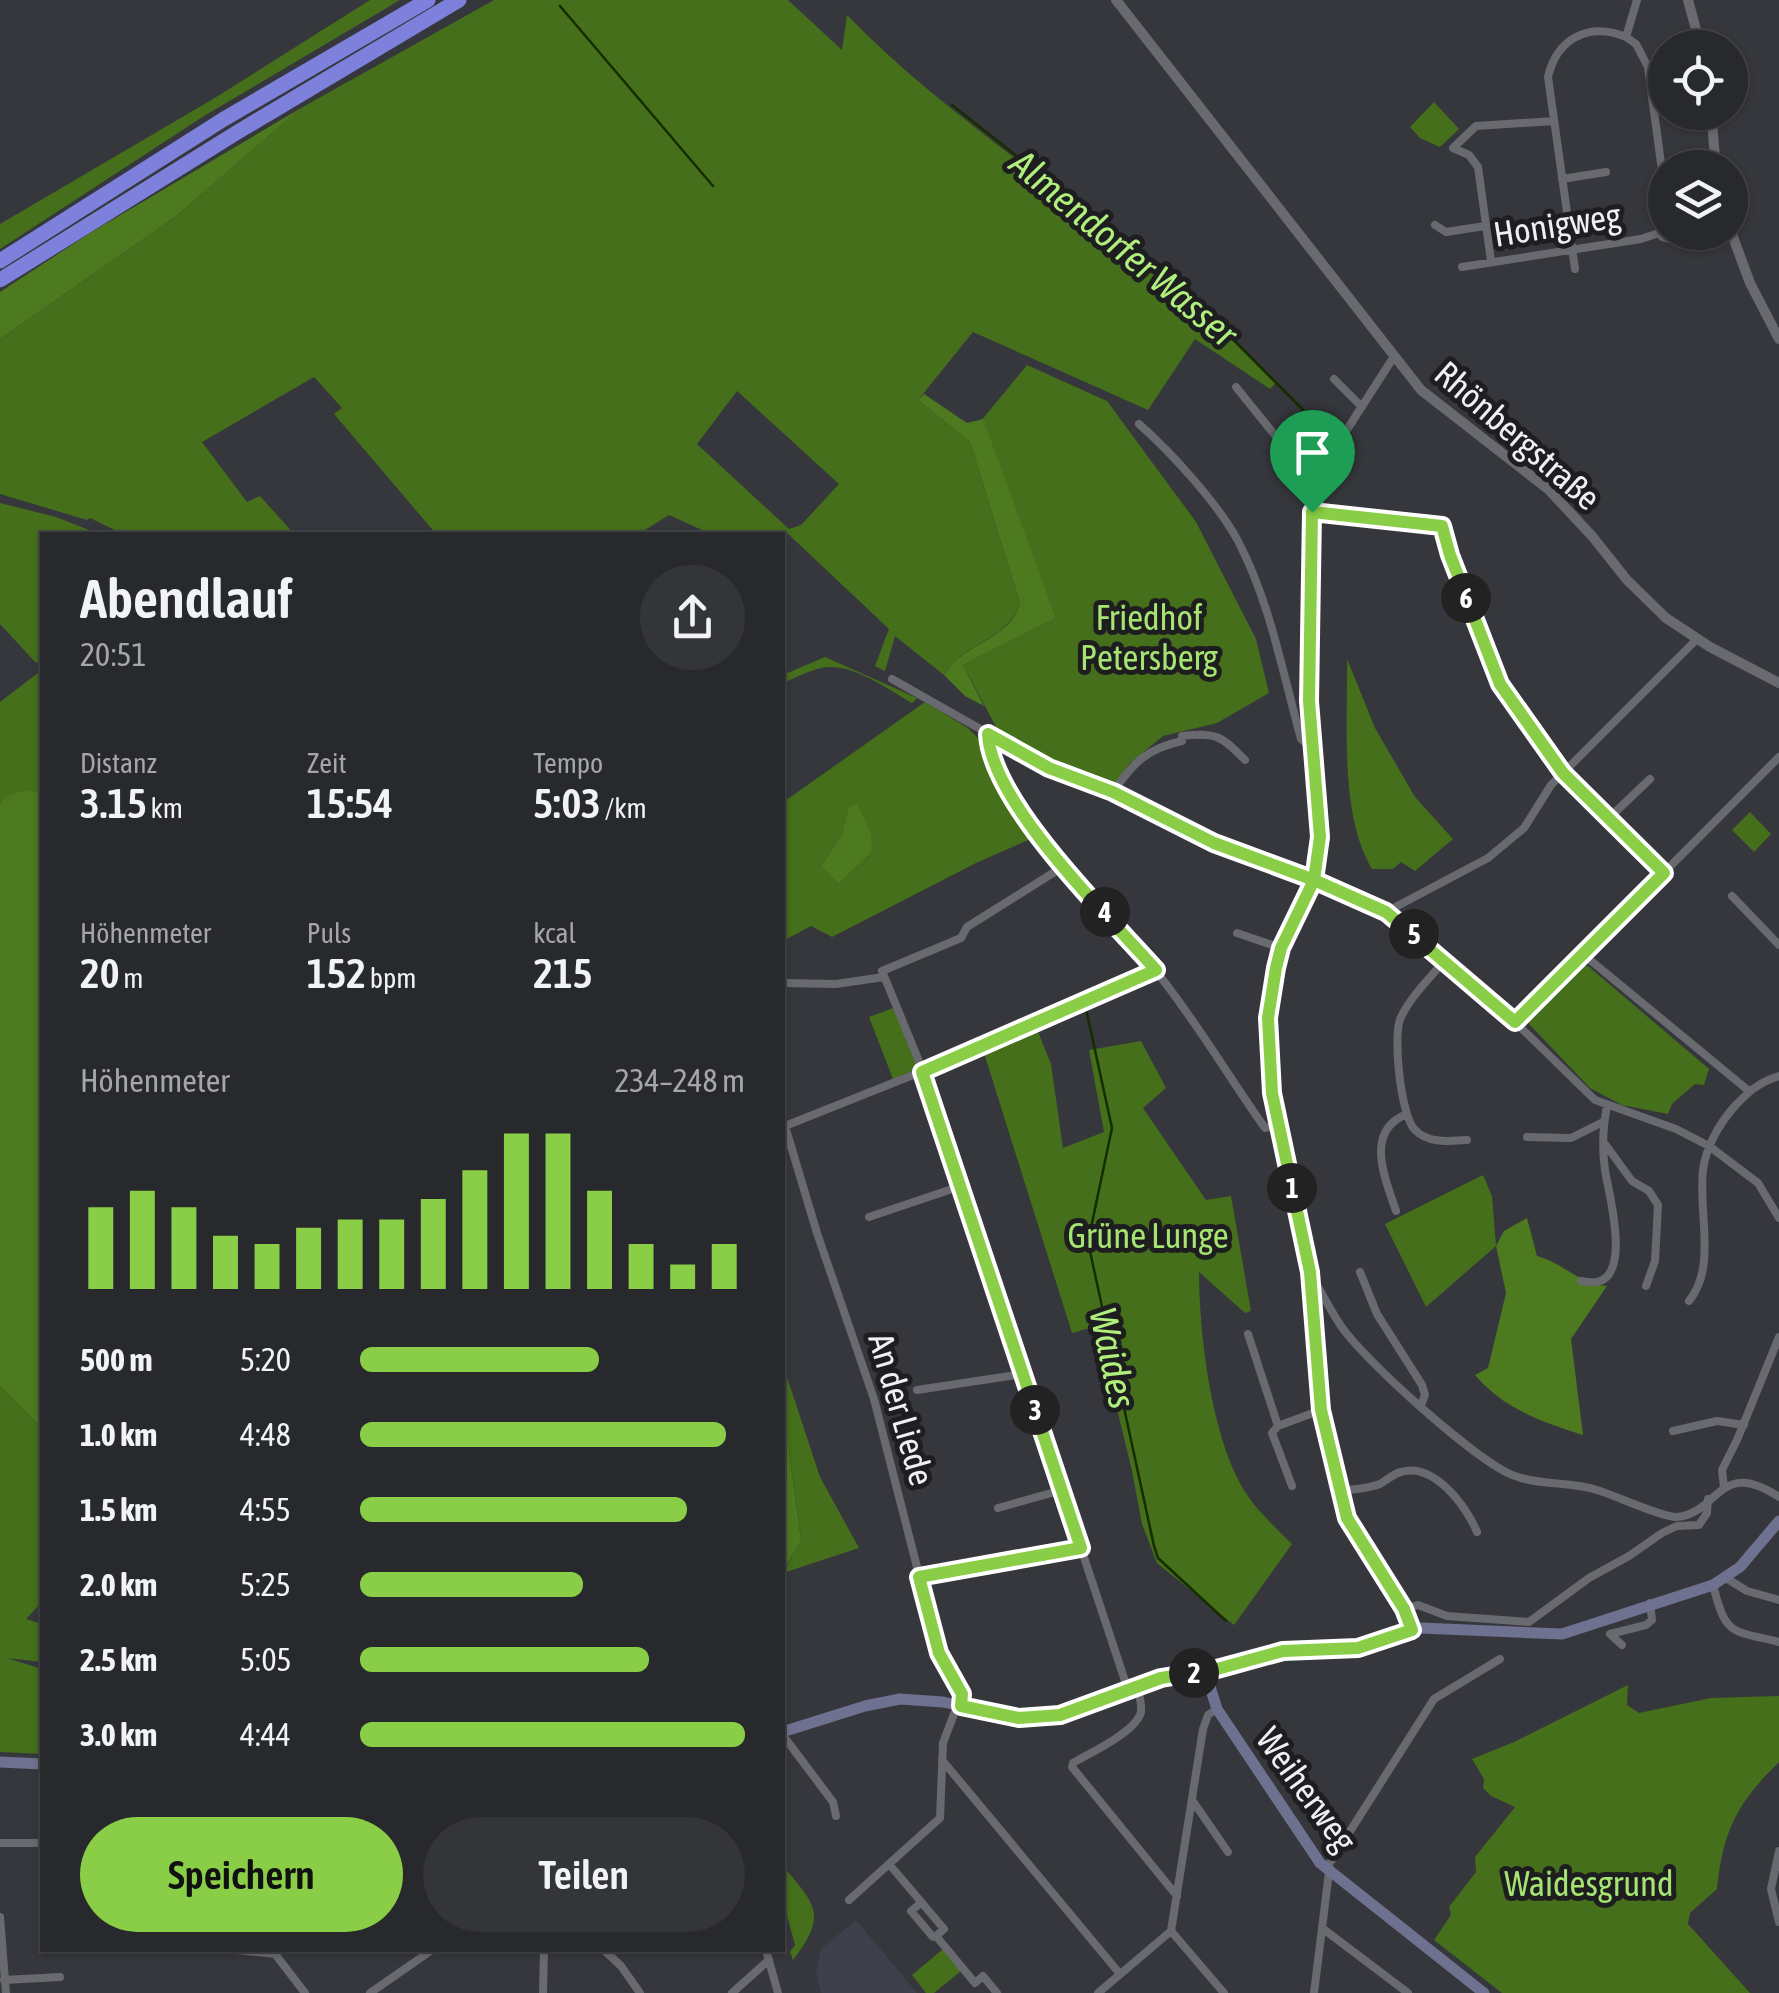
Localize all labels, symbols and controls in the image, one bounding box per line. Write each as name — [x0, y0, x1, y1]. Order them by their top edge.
map controls — [1648, 30, 1748, 250]
button: locate — [1648, 30, 1748, 130]
water label: Almendorfer Wasser — [1001, 140, 1247, 356]
button: layers — [1648, 150, 1748, 250]
street label: Honigweg — [1490, 194, 1624, 254]
street label: Rhönbergstraße — [1427, 353, 1609, 517]
pin — [1270, 410, 1355, 513]
icon: arrive — [1285, 425, 1340, 480]
button: share — [640, 565, 745, 670]
text: Abendlauf — [80, 567, 293, 630]
pin: 6 — [1441, 573, 1491, 623]
text: 6 — [1459, 582, 1473, 614]
park label: Friedhof Petersberg — [1080, 597, 1218, 677]
text: 20:51 — [80, 636, 147, 673]
text: Distanz — [80, 747, 157, 779]
text: Zeit — [307, 747, 346, 779]
text: Tempo — [533, 747, 603, 779]
text: 3.15 — [80, 779, 147, 827]
text: 15:54 — [307, 779, 393, 827]
text: 5:03 — [533, 779, 601, 827]
text: km — [147, 792, 183, 824]
text: /km — [601, 792, 647, 824]
pin: 4 — [1080, 887, 1130, 937]
text: 4 — [1098, 896, 1112, 928]
pin: 5 — [1389, 909, 1439, 959]
text: Höhenmeter — [80, 917, 211, 949]
text: Puls — [307, 917, 351, 949]
text: kcal — [533, 917, 576, 949]
text: 5 — [1407, 918, 1421, 950]
text: 20 — [80, 949, 119, 997]
text: 152 — [307, 949, 366, 997]
text: 215 — [533, 949, 593, 997]
text: m — [119, 962, 143, 994]
text: bpm — [366, 962, 416, 994]
text: Höhenmeter — [80, 1062, 230, 1099]
text: 234–248 m — [615, 1062, 745, 1099]
pin: 1 — [1267, 1163, 1317, 1213]
text: 1 — [1285, 1172, 1299, 1204]
park label: Grüne Lunge — [1067, 1215, 1229, 1255]
water label: Waides — [1081, 1304, 1145, 1412]
street label: An der Liede — [861, 1328, 943, 1490]
text: 500 m — [80, 1341, 153, 1378]
text: 5:20 — [240, 1341, 291, 1378]
pin: 3 — [1010, 1385, 1060, 1435]
text: 3 — [1028, 1394, 1042, 1426]
text: 1.0 km — [80, 1416, 157, 1453]
text: 4:48 — [240, 1416, 291, 1453]
text: 1.5 km — [80, 1491, 157, 1528]
text: 4:55 — [240, 1491, 291, 1528]
text: 2.0 km — [80, 1566, 157, 1603]
text: 5:25 — [240, 1566, 291, 1603]
text: 2.5 km — [80, 1641, 157, 1678]
text: 5:05 — [240, 1641, 291, 1678]
pin: 2 — [1169, 1648, 1219, 1698]
text: 2 — [1187, 1657, 1201, 1689]
text: 3.0 km — [80, 1716, 157, 1753]
text: 4:44 — [240, 1716, 291, 1753]
street label: Weiherweg — [1249, 1719, 1365, 1859]
button: Speichern — [80, 1817, 403, 1932]
button: Teilen — [423, 1817, 745, 1932]
park label: Waidesgrund — [1504, 1863, 1674, 1903]

